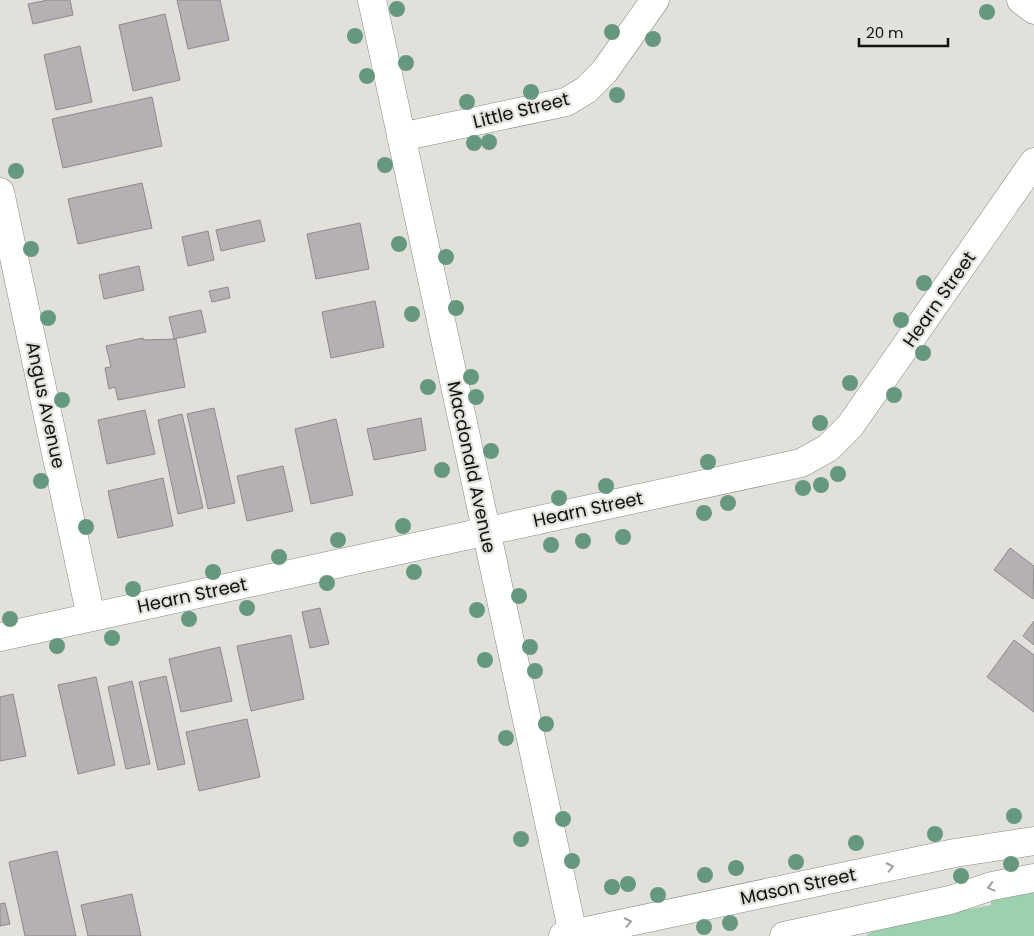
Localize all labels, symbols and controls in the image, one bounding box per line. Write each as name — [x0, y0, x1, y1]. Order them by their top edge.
scale bar — [859, 15, 948, 47]
text: 20 m — [866, 22, 904, 43]
street label: Little Street — [470, 86, 572, 134]
street label: Hearn Street — [897, 246, 981, 352]
street label: Angus Avenue — [20, 339, 72, 471]
street label: Macdonald Avenue — [442, 379, 502, 555]
street label: Hearn Street — [531, 485, 645, 533]
street label: Hearn Street — [135, 571, 249, 619]
street label: Mason Street — [738, 862, 858, 910]
one-way arrow — [885, 862, 894, 873]
one-way arrow — [987, 881, 996, 892]
one-way arrow — [623, 917, 632, 928]

